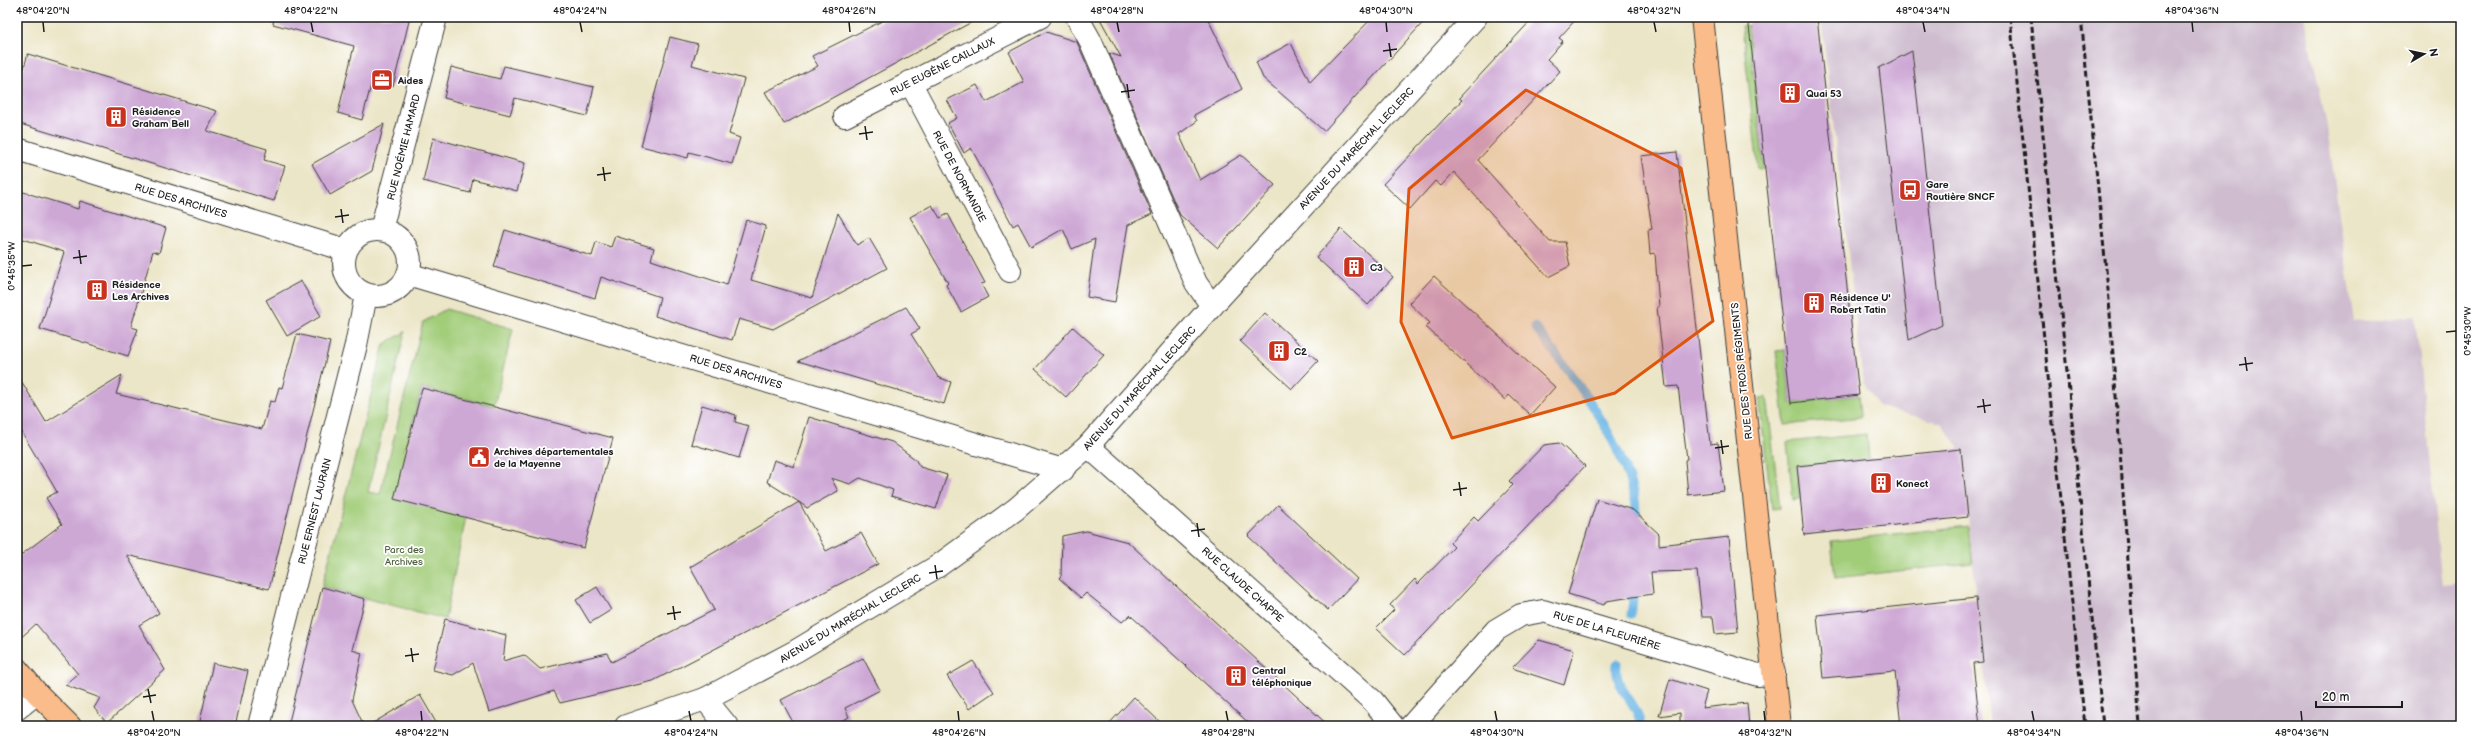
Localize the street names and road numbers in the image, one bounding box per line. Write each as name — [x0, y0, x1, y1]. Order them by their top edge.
street label: RUE EUGÈNE CAILLAUX — [888, 35, 997, 98]
street label: AVENUE DU MARÉCHAL LECLERC — [1297, 85, 1417, 212]
street label: RUE NOÉMIE HAMARD — [385, 93, 423, 201]
street label: RUE DE NORMANDIE — [930, 129, 988, 225]
street label: RUE DES ARCHIVES — [133, 181, 228, 221]
street label: RUE DES TROIS RÉGIMENTS — [1729, 302, 1755, 440]
street label: AVENUE DU MARÉCHAL LECLERC — [1081, 324, 1199, 453]
street label: RUE DES ARCHIVES — [688, 352, 783, 392]
street label: RUE ERNEST LAURAIN — [296, 457, 334, 566]
street label: RUE CLAUDE CHAPPE — [1199, 545, 1286, 625]
street label: AVENUE DU MARÉCHAL LECLERC — [778, 572, 923, 666]
street label: RUE DE LA FLEURIÈRE — [1552, 609, 1662, 653]

